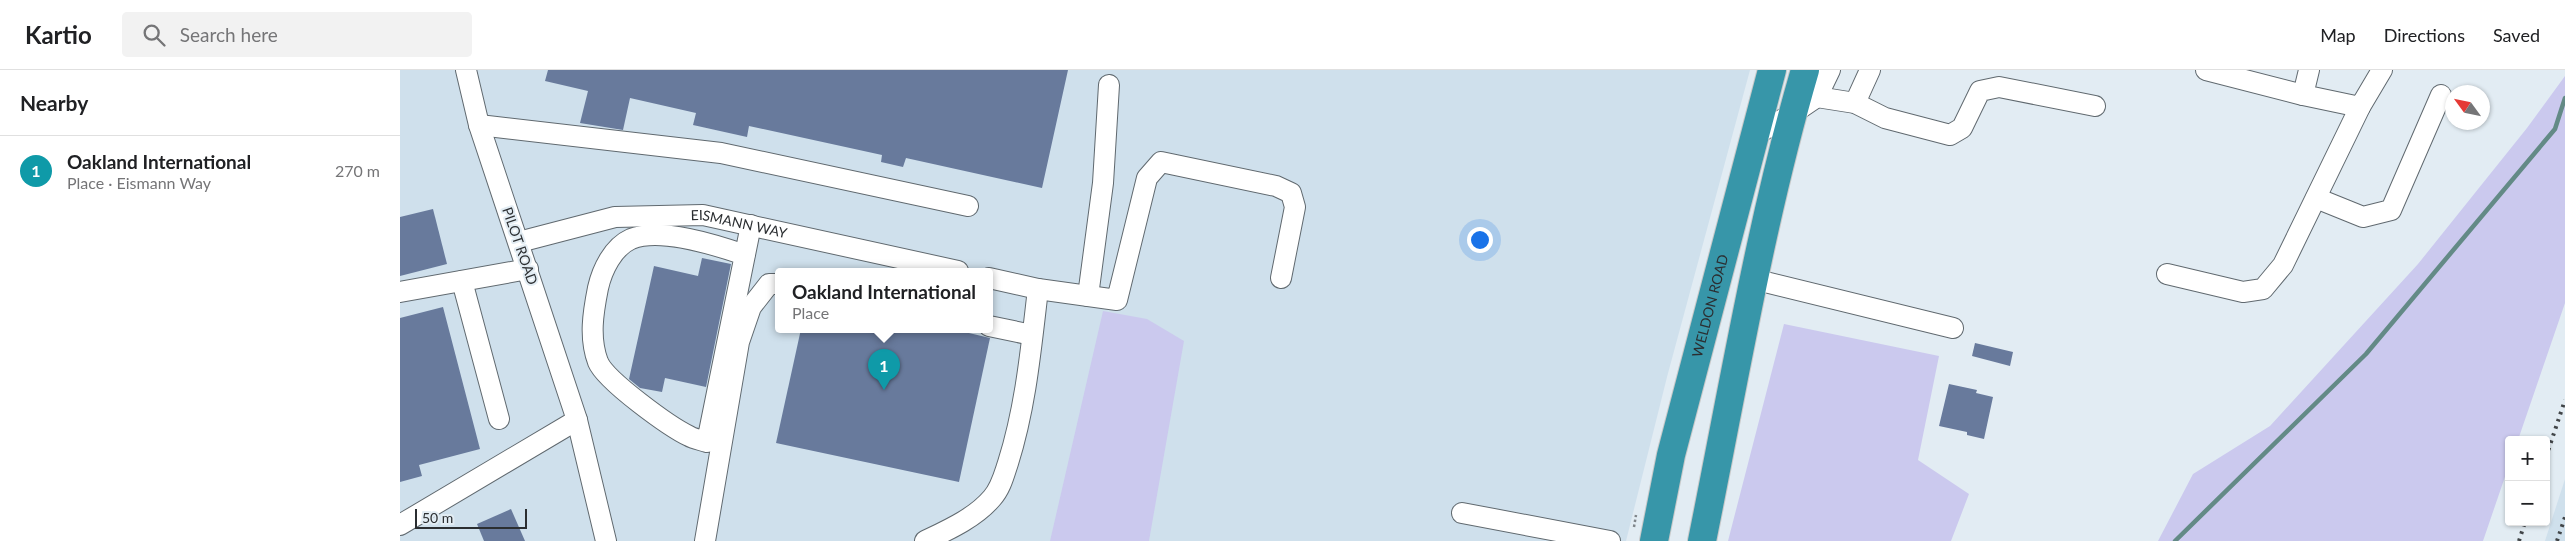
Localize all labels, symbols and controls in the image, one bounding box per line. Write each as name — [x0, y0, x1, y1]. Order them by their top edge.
search box — [122, 12, 472, 57]
text: Kartio — [25, 20, 92, 49]
icon: search — [140, 21, 168, 49]
text: Search here — [180, 23, 278, 46]
text: Map — [2320, 24, 2356, 46]
text: Directions — [2384, 24, 2465, 46]
text: Saved — [2493, 24, 2540, 46]
north arrow — [2445, 85, 2490, 130]
text: Nearby — [20, 90, 88, 115]
text: Oakland International — [67, 150, 251, 173]
text: 1 — [31, 161, 41, 180]
text: 270 m — [335, 161, 380, 180]
text: Place · Eismann Way — [67, 173, 211, 192]
street label: PILOT ROAD — [499, 205, 542, 287]
street label: EISMANN WAY — [691, 206, 789, 241]
your location — [1467, 227, 1493, 253]
street label: WELDON ROAD — [1688, 252, 1731, 359]
popup — [775, 268, 993, 333]
text: Oakland International — [792, 280, 976, 303]
text: Place — [792, 303, 829, 322]
pin: 1 — [868, 349, 900, 390]
map controls — [2505, 436, 2550, 526]
button: + — [2505, 436, 2550, 481]
button: − — [2505, 481, 2550, 526]
scale bar — [415, 506, 528, 529]
text: 50 m — [422, 509, 453, 526]

